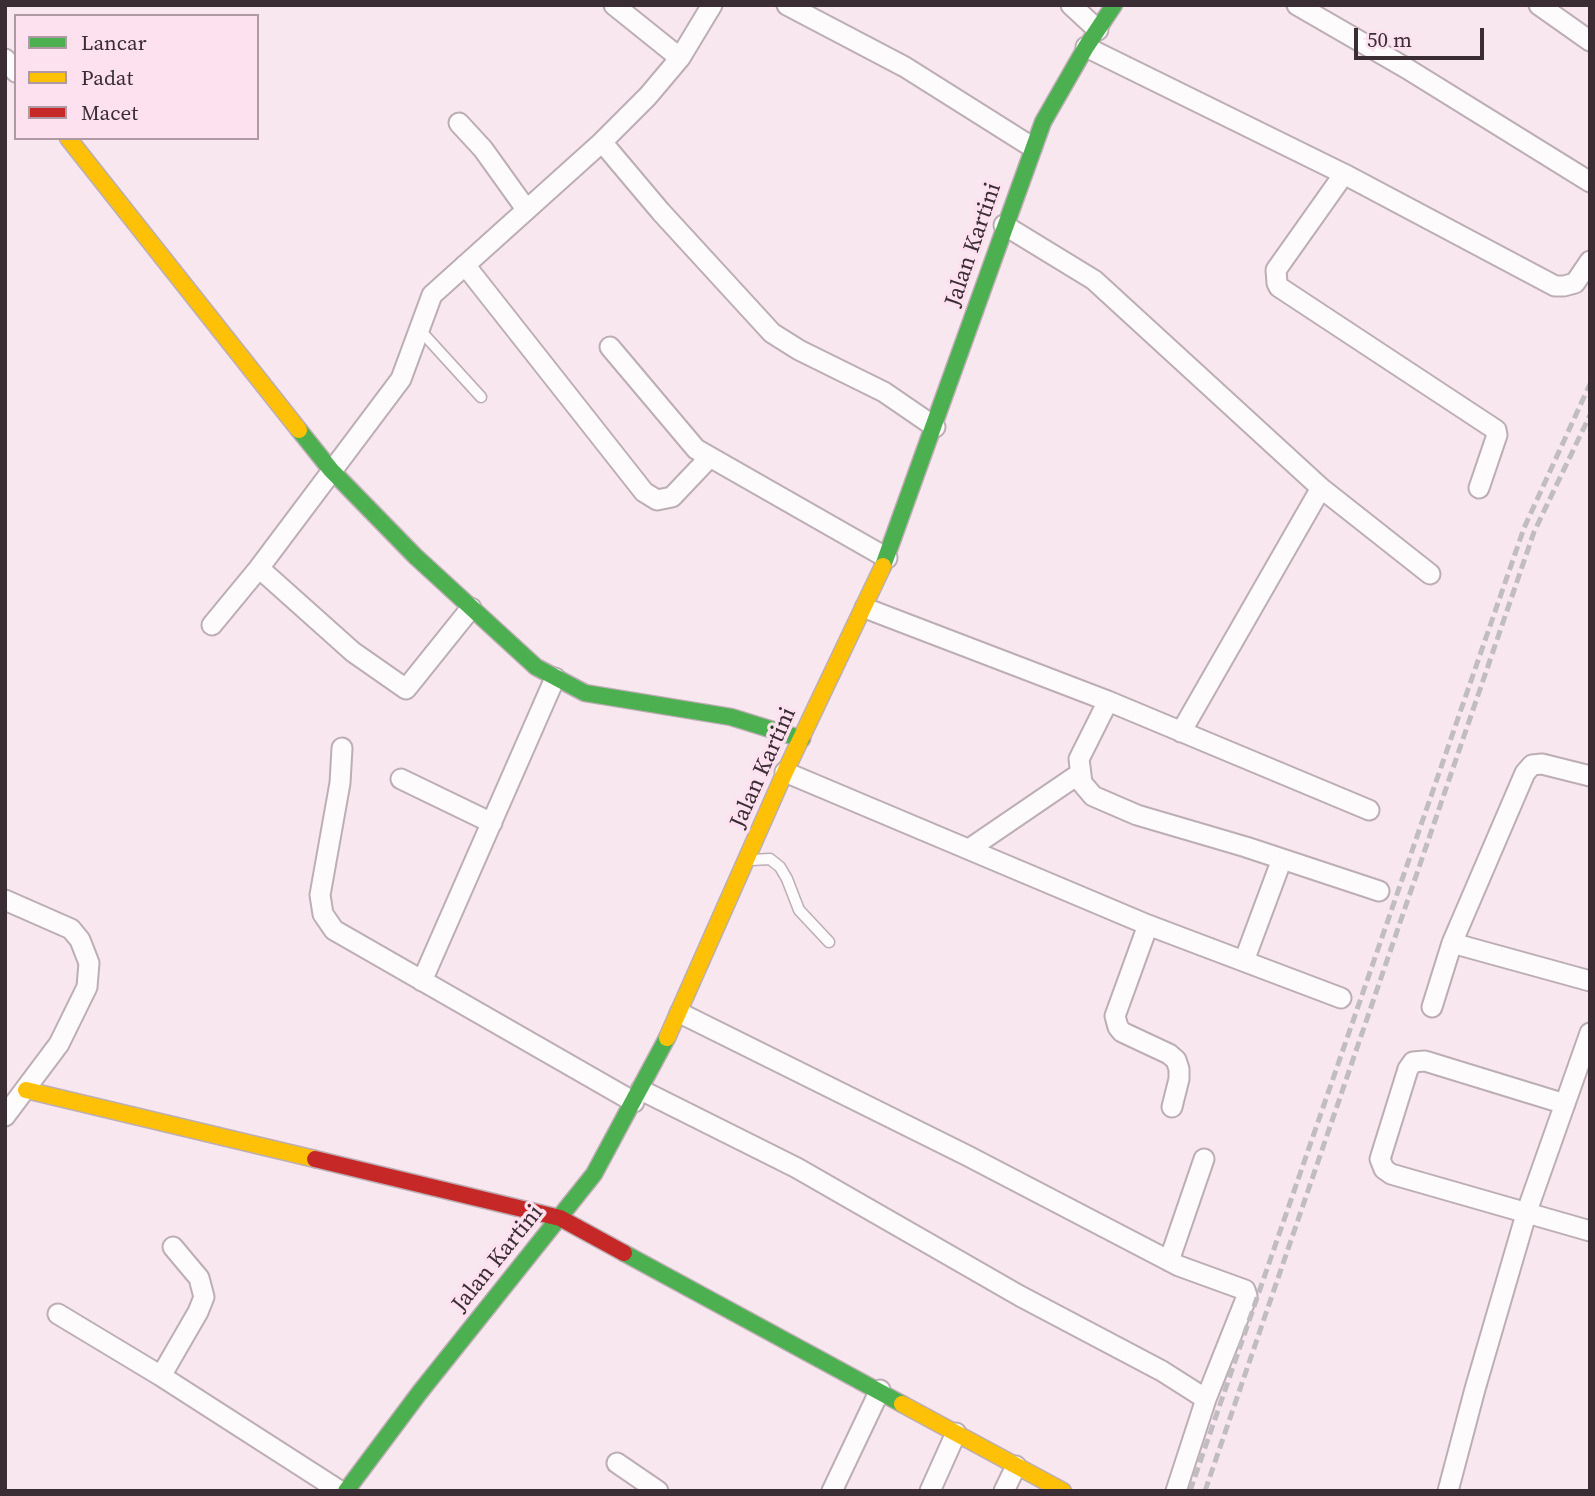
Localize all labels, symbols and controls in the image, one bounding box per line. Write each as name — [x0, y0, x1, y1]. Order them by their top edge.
legend — [14, 14, 259, 140]
scale bar — [1357, 14, 1486, 58]
text: 50 m — [1367, 25, 1412, 54]
text: Lancar — [81, 28, 147, 57]
text: Padat — [81, 63, 133, 92]
text: Macet — [81, 98, 138, 127]
street label: Jalan Kartini — [940, 179, 1008, 311]
street label: Jalan Kartini — [725, 703, 803, 833]
street label: Jalan Kartini — [447, 1200, 549, 1318]

